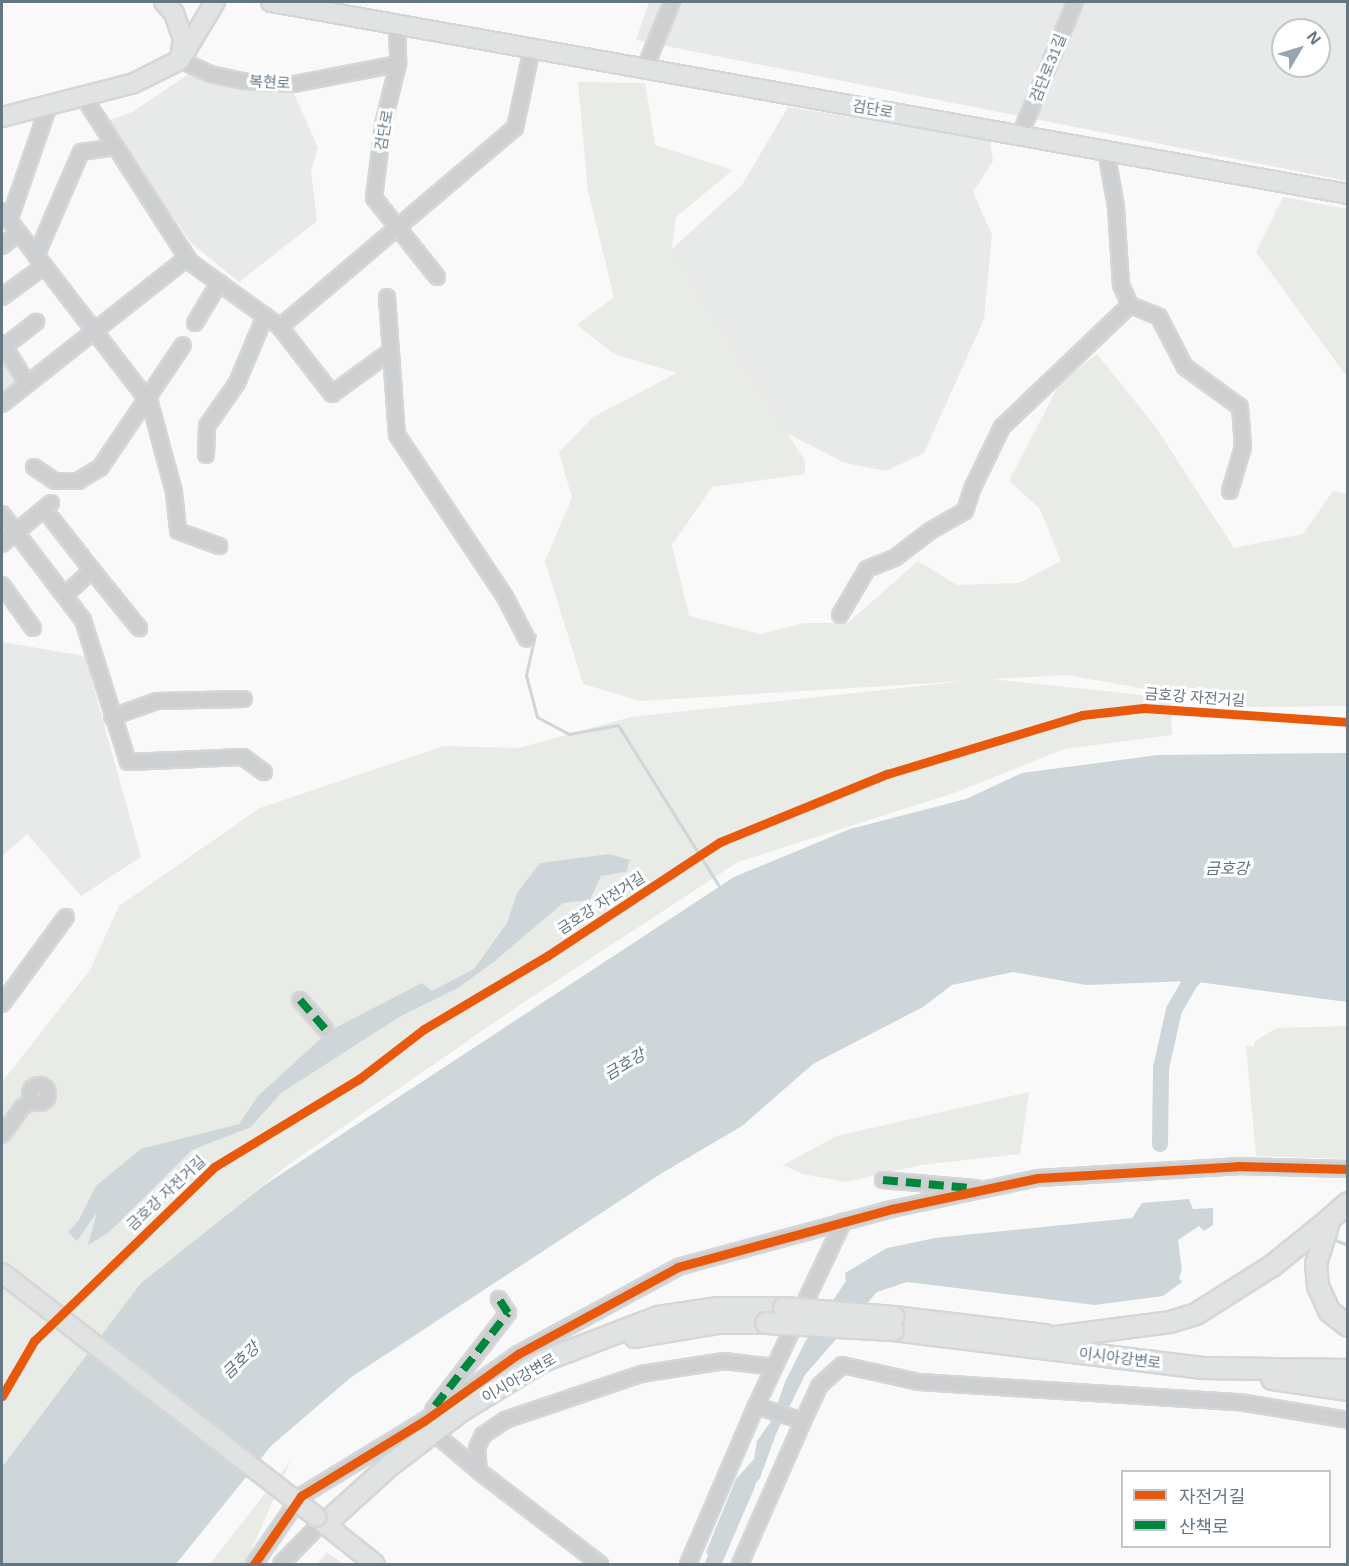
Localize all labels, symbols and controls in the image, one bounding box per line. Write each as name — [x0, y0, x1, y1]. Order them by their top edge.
north arrow — [1271, 18, 1331, 78]
text: N — [1304, 28, 1324, 48]
street label: 검단로31길 — [1026, 31, 1070, 105]
street label: 복현로 — [249, 72, 291, 92]
street label: 검단로 — [851, 97, 895, 121]
street label: 검단로 — [372, 108, 396, 152]
street label: 금호강 자전거길 — [1144, 685, 1246, 709]
water label: 금호강 — [1205, 859, 1249, 879]
street label: 금호강 자전거길 — [554, 868, 648, 938]
water label: 금호강 — [601, 1045, 649, 1085]
street label: 금호강 자전거길 — [123, 1152, 209, 1234]
water label: 금호강 — [218, 1339, 264, 1383]
street label: 이시아강변로 — [1078, 1344, 1162, 1372]
street label: 이시아강변로 — [479, 1350, 559, 1406]
legend — [1121, 1470, 1331, 1548]
text: 자전거길 — [1179, 1487, 1245, 1507]
text: 산책로 — [1179, 1517, 1229, 1537]

